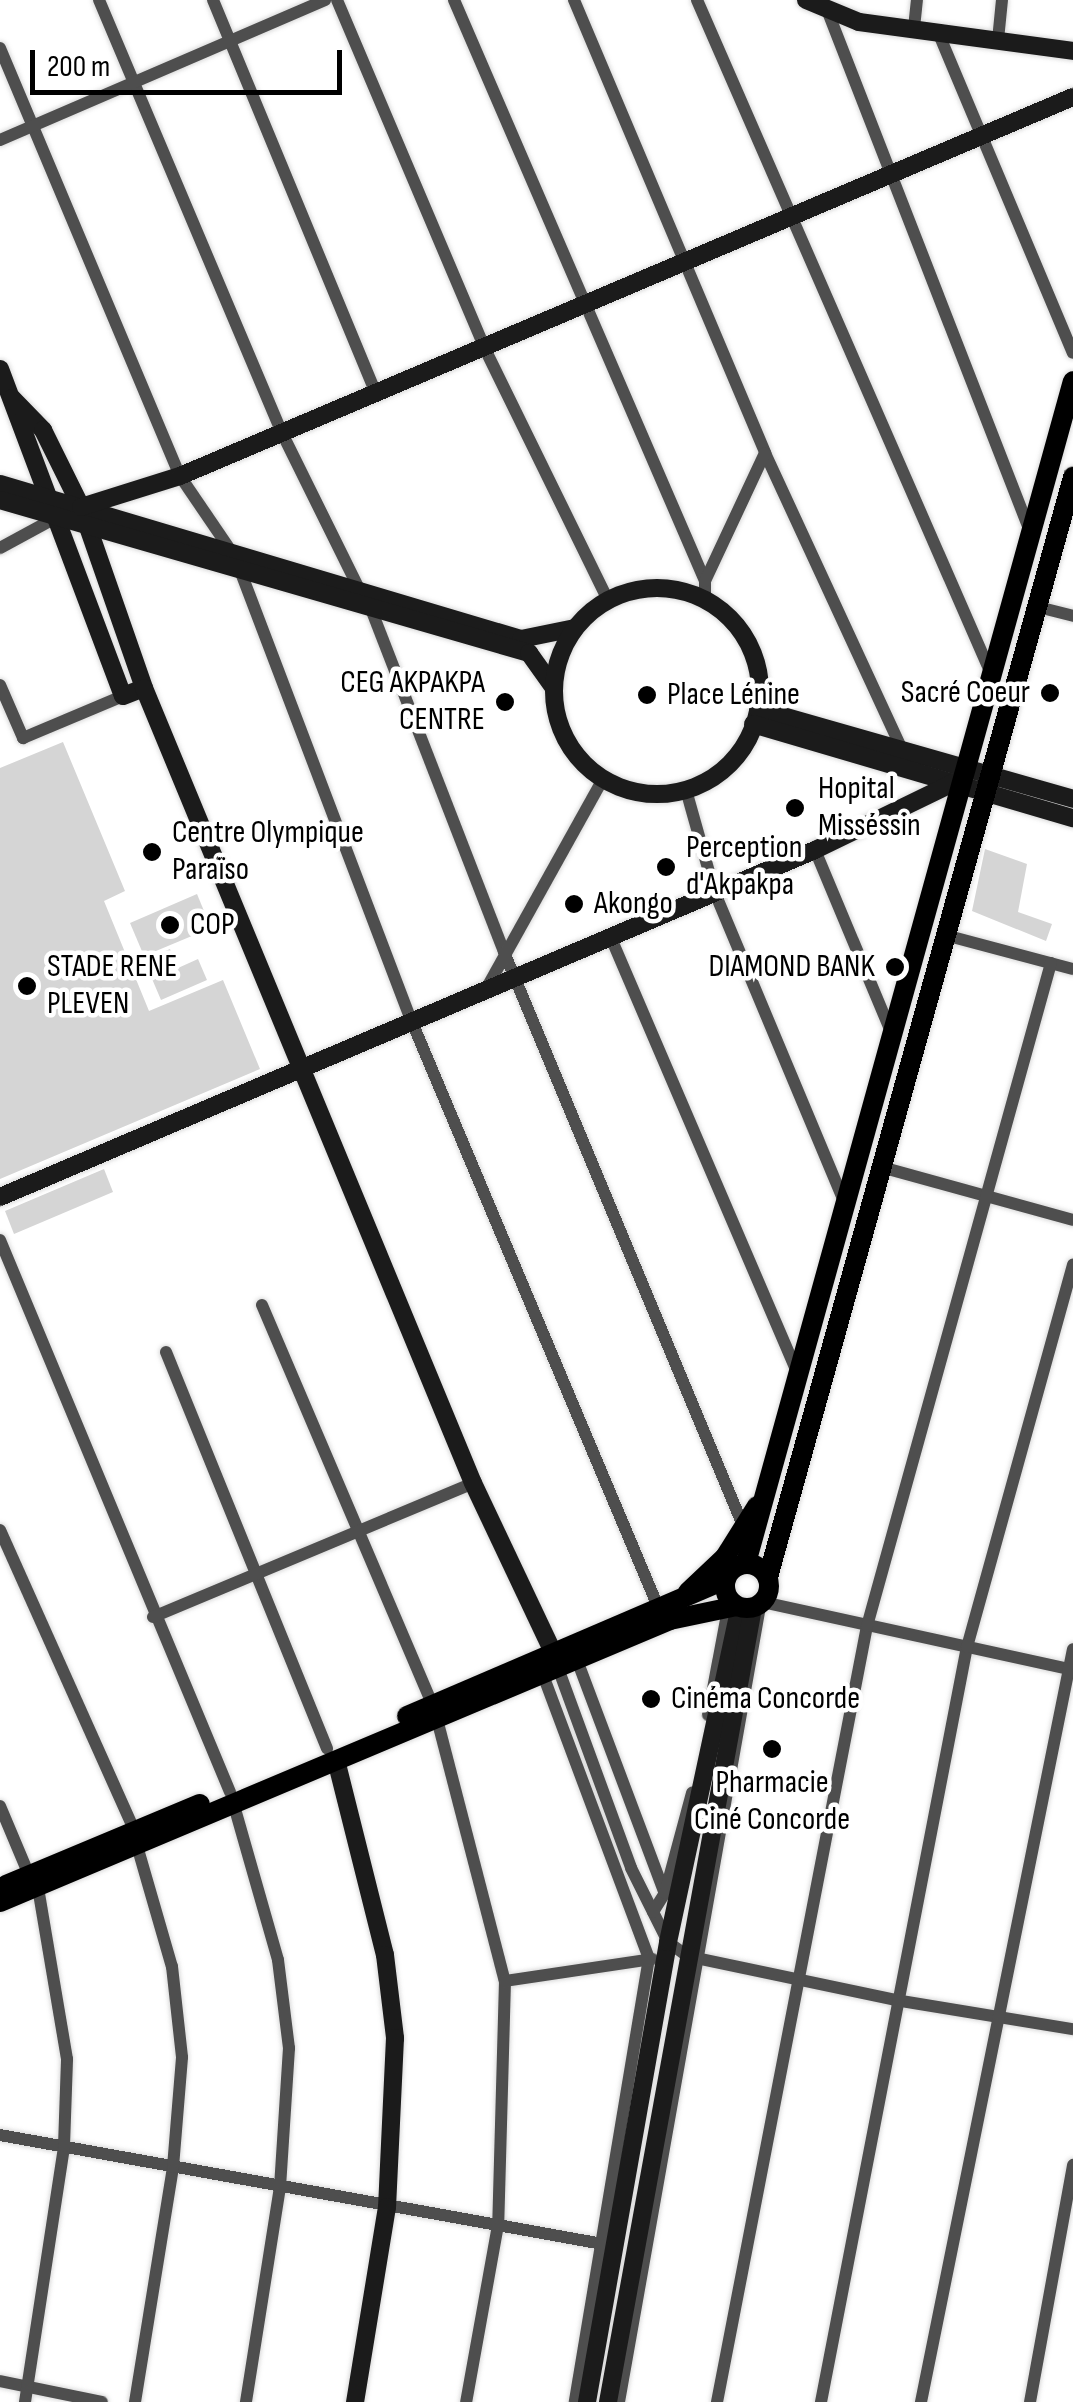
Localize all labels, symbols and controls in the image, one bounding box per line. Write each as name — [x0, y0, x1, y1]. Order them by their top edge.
scale bar — [35, 30, 348, 92]
text: 200 m — [47, 49, 110, 85]
place label: CEG AKPAKPA CENTRE — [340, 665, 485, 740]
place label: Sacré Coeur — [901, 674, 1030, 712]
place label: Place Lénine — [667, 676, 800, 714]
marker: Sacré Coeur — [1039, 682, 1061, 704]
marker: Place Lénine — [636, 684, 658, 706]
marker: CEG AKPAKPA CENTRE — [494, 691, 516, 713]
place label: Hopital Misséssin — [818, 771, 921, 846]
marker: Hopital Misséssin — [782, 795, 808, 821]
place label: Centre Olympique Paraïso — [172, 815, 364, 890]
place label: Perception d'Akpakpa — [686, 830, 803, 905]
marker: Centre Olympique Paraïso — [141, 841, 163, 863]
marker: Perception d'Akpakpa — [655, 856, 677, 878]
place label: Akongo — [594, 885, 673, 923]
marker: Akongo — [563, 893, 585, 915]
place label: COP — [190, 906, 235, 944]
marker: COP — [159, 914, 181, 936]
place label: DIAMOND BANK — [708, 948, 875, 986]
place label: STADE RENE PLEVEN — [47, 949, 177, 1024]
marker: DIAMOND BANK — [884, 956, 906, 978]
marker: STADE RENE PLEVEN — [16, 975, 38, 997]
place label: Cinéma Concorde — [671, 1680, 860, 1718]
marker: Cinéma Concorde — [640, 1688, 662, 1710]
marker: Pharmacie Ciné Concorde — [761, 1738, 783, 1760]
place label: Pharmacie Ciné Concorde — [694, 1765, 850, 1840]

